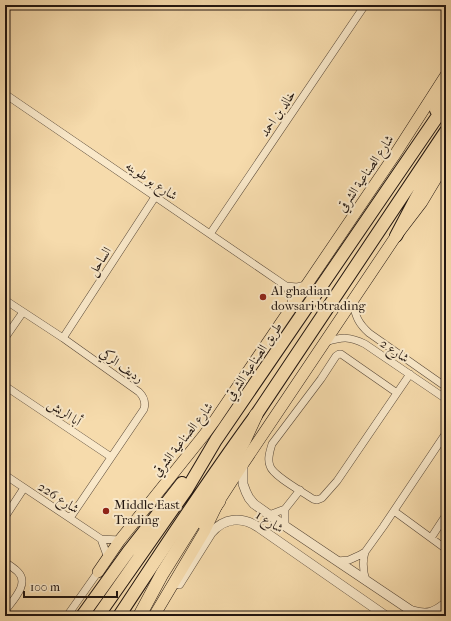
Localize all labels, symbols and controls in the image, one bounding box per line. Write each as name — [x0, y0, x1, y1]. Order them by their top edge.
street label: خالد بن احمد — [256, 87, 299, 140]
street label: شارع الصناعية الشرقي — [334, 132, 400, 217]
street label: شارع بو طوينه — [121, 158, 180, 206]
street label: الساحل — [84, 244, 116, 280]
place label: Al ghadian dowsari btrading — [270, 283, 366, 313]
marker: Al ghadian dowsari btrading — [258, 292, 268, 302]
street label: طريق الصناعية الشرقي — [222, 319, 288, 405]
street label: شارع 2 — [375, 335, 412, 369]
street label: رديف الركي — [95, 344, 147, 389]
street label: أبا الريش — [44, 395, 85, 431]
street label: شارع الصناعية الشرقي — [149, 399, 219, 482]
street label: شارع 226 — [33, 479, 82, 520]
place label: Middle East Trading — [114, 497, 180, 527]
marker: Middle East Trading — [101, 506, 111, 516]
street label: شارع 1 — [251, 507, 286, 539]
scale bar — [24, 573, 117, 599]
text: 100 m — [30, 580, 60, 594]

